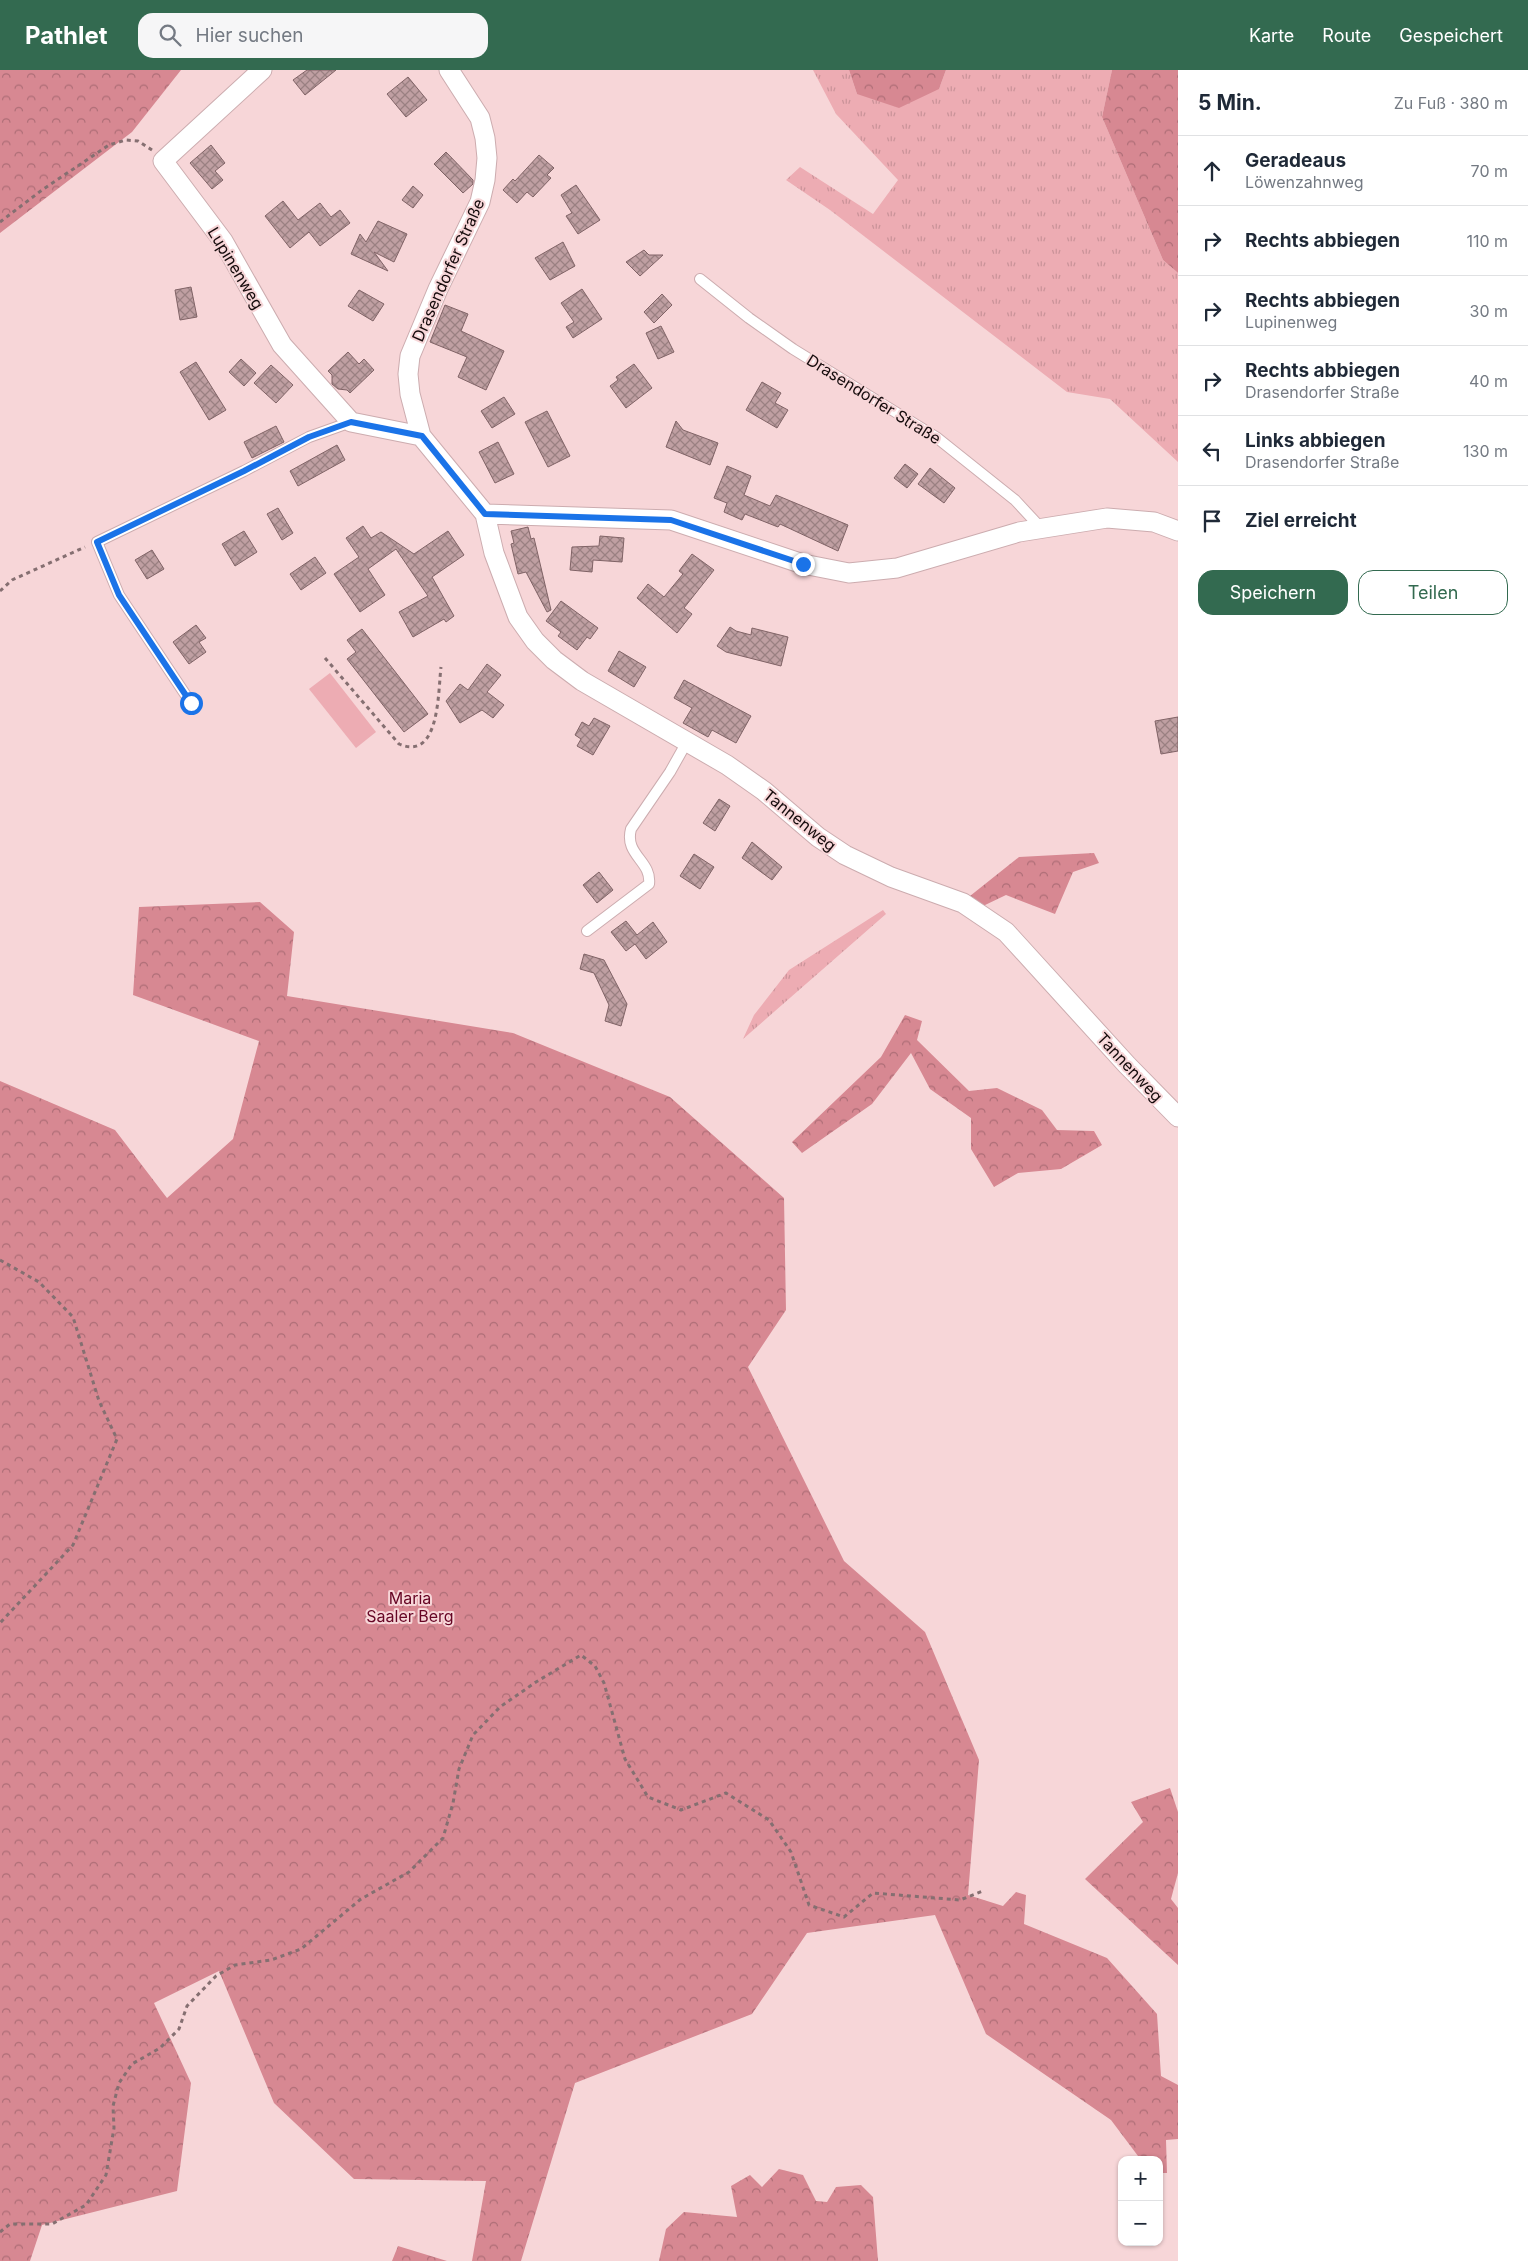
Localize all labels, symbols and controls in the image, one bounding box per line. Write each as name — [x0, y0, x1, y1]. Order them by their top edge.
search box — [138, 13, 488, 58]
text: Pathlet — [25, 21, 108, 50]
icon: search — [156, 21, 184, 49]
text: Hier suchen — [196, 24, 304, 47]
text: Karte — [1249, 25, 1294, 46]
text: Route — [1322, 25, 1371, 46]
text: Gespeichert — [1399, 25, 1503, 46]
text: 5 Min. — [1198, 90, 1262, 115]
text: Zu Fuß · 380 m — [1394, 93, 1508, 113]
text: Geradeaus — [1245, 149, 1346, 172]
icon: ahead — [1198, 157, 1226, 185]
text: 70 m — [1471, 161, 1508, 181]
text: Löwenzahnweg — [1245, 172, 1364, 192]
street label: Drasendorfer Straße — [407, 195, 489, 345]
street label: Lupinenweg — [204, 223, 268, 313]
icon: right — [1198, 227, 1226, 255]
text: Rechts abbiegen — [1245, 229, 1400, 252]
text: 110 m — [1466, 231, 1508, 251]
text: Rechts abbiegen — [1245, 289, 1400, 312]
icon: right — [1198, 297, 1226, 325]
text: 30 m — [1470, 301, 1508, 321]
text: Lupinenweg — [1245, 312, 1337, 332]
street label: Drasendorfer Straße — [803, 350, 945, 448]
text: Rechts abbiegen — [1245, 359, 1400, 382]
icon: right — [1198, 367, 1226, 395]
text: 40 m — [1469, 371, 1508, 391]
text: Drasendorfer Straße — [1245, 382, 1399, 402]
text: Links abbiegen — [1245, 429, 1386, 452]
icon: left — [1198, 437, 1226, 465]
text: 130 m — [1463, 441, 1508, 461]
text: Drasendorfer Straße — [1245, 452, 1399, 472]
icon: arrive — [1198, 507, 1226, 535]
text: Ziel erreicht — [1245, 509, 1357, 532]
route end — [792, 553, 815, 576]
button: Speichern — [1198, 570, 1348, 615]
button: Teilen — [1358, 570, 1508, 615]
route start — [180, 692, 203, 715]
street label: Tannenweg — [760, 785, 840, 855]
street label: Tannenweg — [1093, 1028, 1167, 1106]
park label: Maria Saaler Berg — [366, 1588, 454, 1626]
map controls — [1118, 2156, 1163, 2246]
button: + — [1118, 2156, 1163, 2201]
button: − — [1118, 2201, 1163, 2246]

